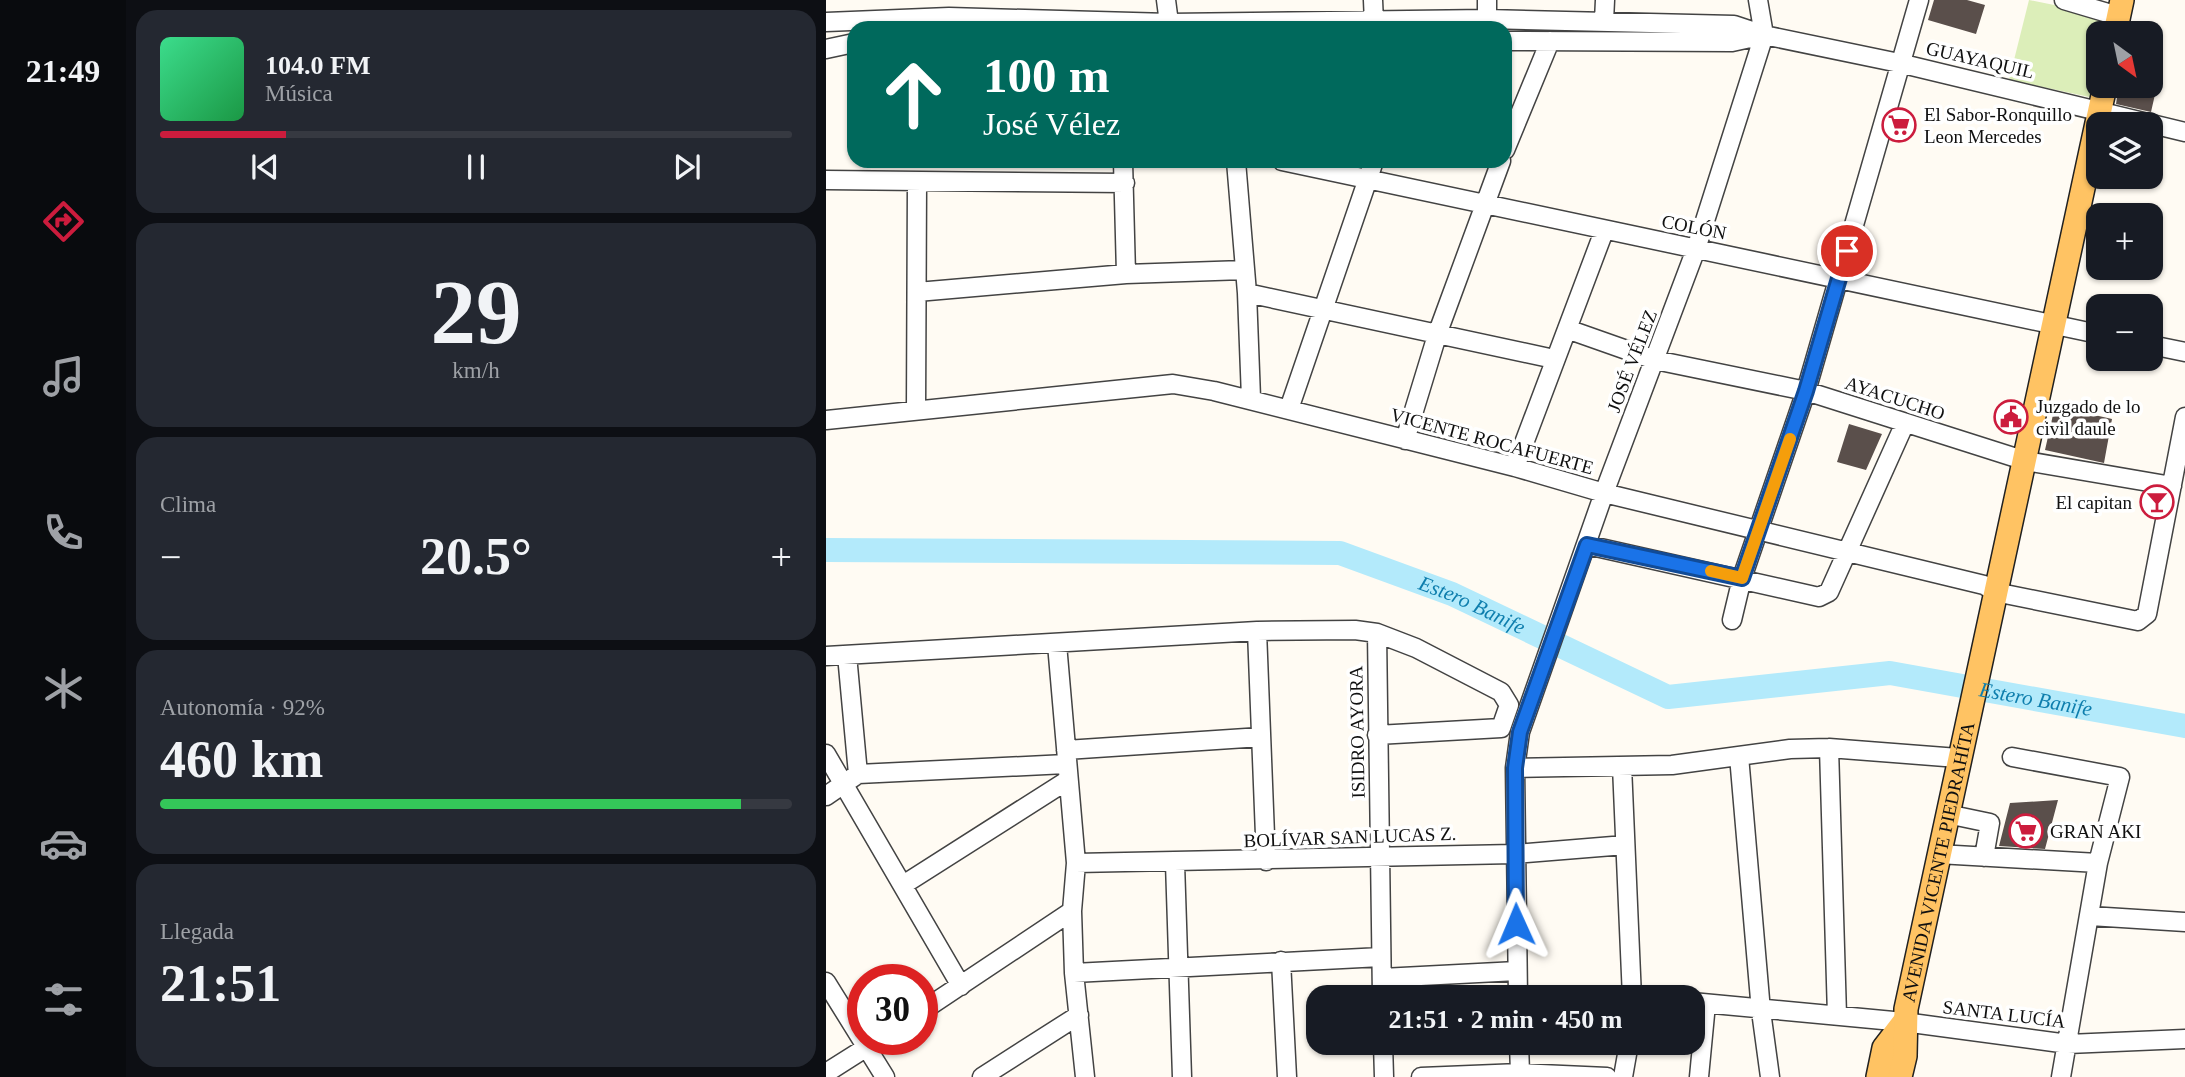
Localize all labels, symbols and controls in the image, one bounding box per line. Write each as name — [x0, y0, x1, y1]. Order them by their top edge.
north arrow — [2086, 21, 2163, 98]
map controls — [2086, 21, 2163, 371]
street label: GUAYAQUIL — [1924, 37, 2036, 83]
text: 100 m — [983, 48, 1110, 103]
icon: ahead — [868, 49, 959, 140]
text: 104.0 FM — [265, 51, 370, 80]
text: 21:49 — [26, 53, 100, 89]
text: Música — [265, 81, 333, 106]
place label: El Sabor-Ronquillo Leon Mercedes — [1924, 104, 2072, 147]
text: José Vélez — [983, 106, 1120, 142]
supermarket icon: El Sabor-Ronquillo Leon Mercedes — [1880, 106, 1918, 144]
button: layers — [2086, 112, 2163, 189]
icon: previous — [246, 148, 284, 186]
icon: pause — [457, 148, 495, 186]
icon: next — [668, 148, 706, 186]
icon: directions — [39, 197, 88, 246]
button: + — [2086, 203, 2163, 280]
street label: COLÓN — [1660, 210, 1728, 244]
pin — [1817, 221, 1877, 281]
icon: arrive — [1828, 232, 1866, 270]
text: 29 — [431, 262, 522, 363]
button: − — [2086, 294, 2163, 371]
street label: JOSÉ VÉLEZ — [1603, 307, 1661, 415]
icon: music — [39, 352, 88, 401]
text: km/h — [452, 358, 500, 383]
street label: AYACUCHO — [1842, 372, 1948, 424]
place label: Juzgado de lo civil daule — [2036, 396, 2140, 439]
public building icon: Juzgado de lo civil daule — [1992, 398, 2030, 436]
street label: VICENTE ROCAFUERTE — [1388, 404, 1596, 478]
bar icon: El capitan — [2138, 483, 2176, 521]
text: Clima — [160, 492, 216, 517]
place label: El capitan — [2056, 492, 2132, 513]
icon: phone — [39, 508, 88, 557]
text: 20.5° — [420, 528, 532, 585]
text: − — [160, 536, 181, 578]
text: + — [771, 536, 792, 578]
water label: Estero Banife — [1415, 571, 1529, 639]
icon: climate — [39, 664, 88, 713]
street label: ISIDRO AYORA — [1345, 665, 1369, 799]
water label: Estero Banife — [1976, 677, 2094, 721]
text: Autonomía · 92% — [160, 695, 325, 720]
street label: AVENIDA VICENTE PIEDRAHÍTA — [1897, 720, 1978, 1004]
text: 460 km — [160, 731, 323, 788]
supermarket icon: GRAN AKI — [2007, 812, 2045, 850]
icon: car — [39, 819, 88, 868]
place label: GRAN AKI — [2050, 821, 2141, 842]
street label: BOLÍVAR SAN LUCAS Z. — [1243, 823, 1457, 851]
position arrow — [1479, 887, 1553, 961]
text: Llegada — [160, 919, 234, 944]
text: 21:51 — [160, 955, 281, 1012]
speed limit sign: 30 — [847, 964, 938, 1055]
icon: filters — [39, 975, 88, 1024]
street label: SANTA LUCÍA — [1941, 996, 2067, 1032]
text: 21:51 · 2 min · 450 m — [1389, 1005, 1623, 1034]

